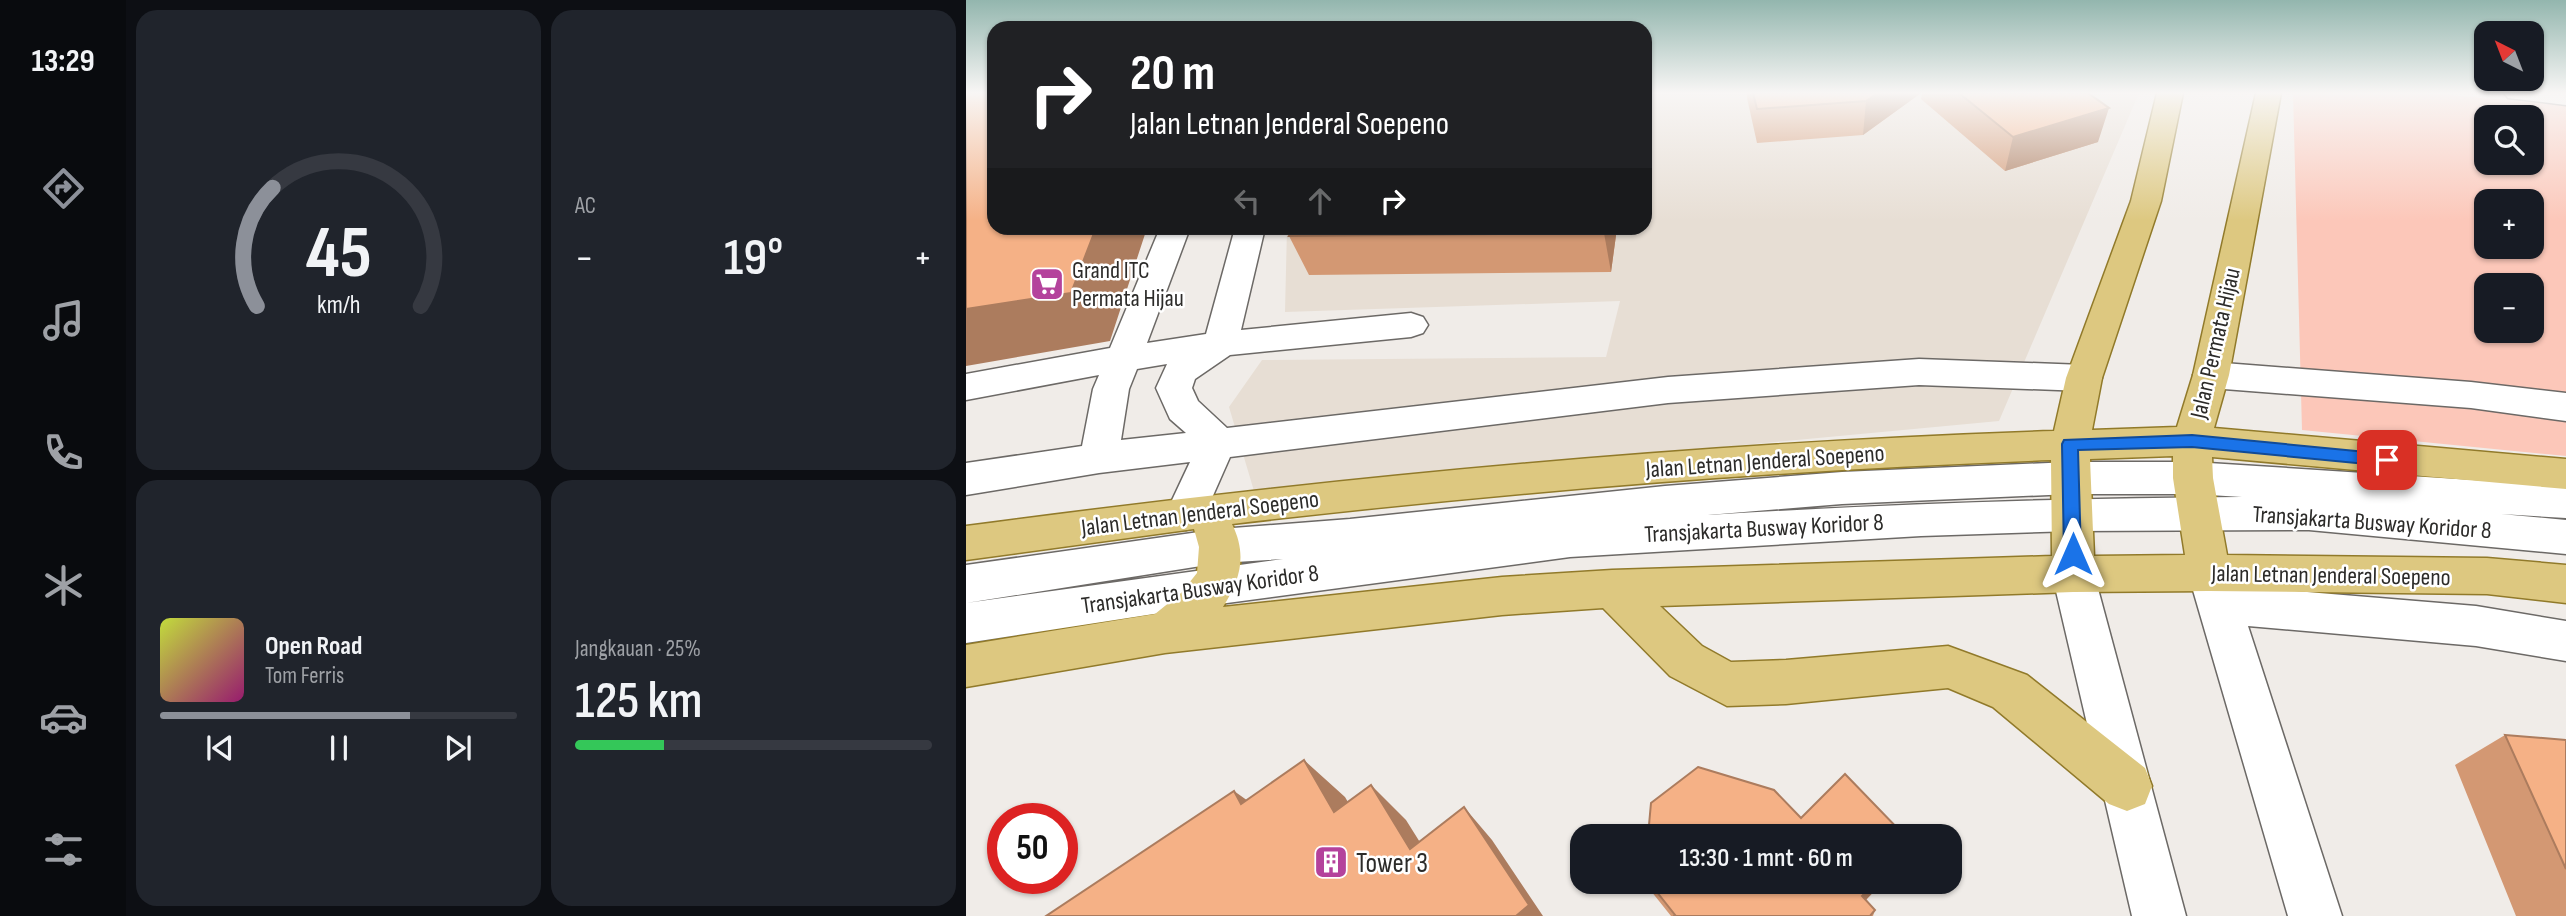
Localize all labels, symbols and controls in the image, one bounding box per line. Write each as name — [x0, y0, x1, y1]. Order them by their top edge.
north arrow — [2474, 21, 2544, 91]
map controls — [2474, 21, 2544, 343]
text: 13:29 — [31, 42, 95, 81]
text: 20 m — [1130, 45, 1215, 104]
icon: right — [1015, 49, 1106, 140]
text: Jalan Letnan Jenderal Soepeno — [1130, 105, 1449, 144]
button: search — [2474, 105, 2544, 175]
icon: directions — [39, 164, 88, 213]
icon: left — [1228, 182, 1266, 220]
icon: ahead — [1301, 182, 1339, 220]
icon: right — [1374, 182, 1412, 220]
button: + — [2474, 189, 2544, 259]
text: AC — [575, 192, 596, 220]
text: 45 — [306, 210, 371, 298]
text: 19° — [724, 227, 783, 290]
text: − — [575, 236, 594, 281]
text: + — [913, 236, 932, 281]
place label: Grand ITC Permata Hijau — [1072, 256, 1184, 313]
supermarket icon: Grand ITC Permata Hijau — [1028, 265, 1066, 303]
street label: Jalan Permata Hijau — [2184, 265, 2247, 422]
button: − — [2474, 273, 2544, 343]
text: km/h — [317, 290, 360, 321]
icon: music — [39, 296, 88, 345]
icon: phone — [39, 428, 88, 477]
pin — [2357, 430, 2417, 490]
street label: Jalan Letnan Jenderal Soepeno — [1644, 439, 1885, 484]
icon: arrive — [2368, 441, 2406, 479]
street label: Jalan Letnan Jenderal Soepeno — [1079, 485, 1321, 543]
street label: Transjakarta Busway Koridor 8 — [2251, 500, 2492, 545]
street label: Transjakarta Busway Koridor 8 — [1644, 508, 1884, 549]
position arrow — [2036, 517, 2110, 591]
street label: Transjakarta Busway Koridor 8 — [1079, 558, 1321, 621]
street label: Jalan Letnan Jenderal Soepeno — [2210, 559, 2451, 592]
icon: climate — [39, 561, 88, 610]
text: Open Road — [265, 631, 362, 662]
text: Jangkauan · 25% — [575, 635, 701, 663]
text: Tom Ferris — [265, 662, 344, 690]
text: 125 km — [575, 670, 702, 733]
icon: car — [39, 693, 88, 742]
icon: previous — [201, 729, 239, 767]
icon: pause — [320, 729, 358, 767]
icon: next — [439, 729, 477, 767]
speed limit sign: 50 — [987, 803, 1078, 894]
icon: filters — [39, 825, 88, 874]
building icon: Tower 3 — [1312, 843, 1350, 881]
text: 13:30 · 1 mnt · 60 m — [1679, 843, 1853, 874]
place label: Tower 3 — [1356, 847, 1428, 880]

